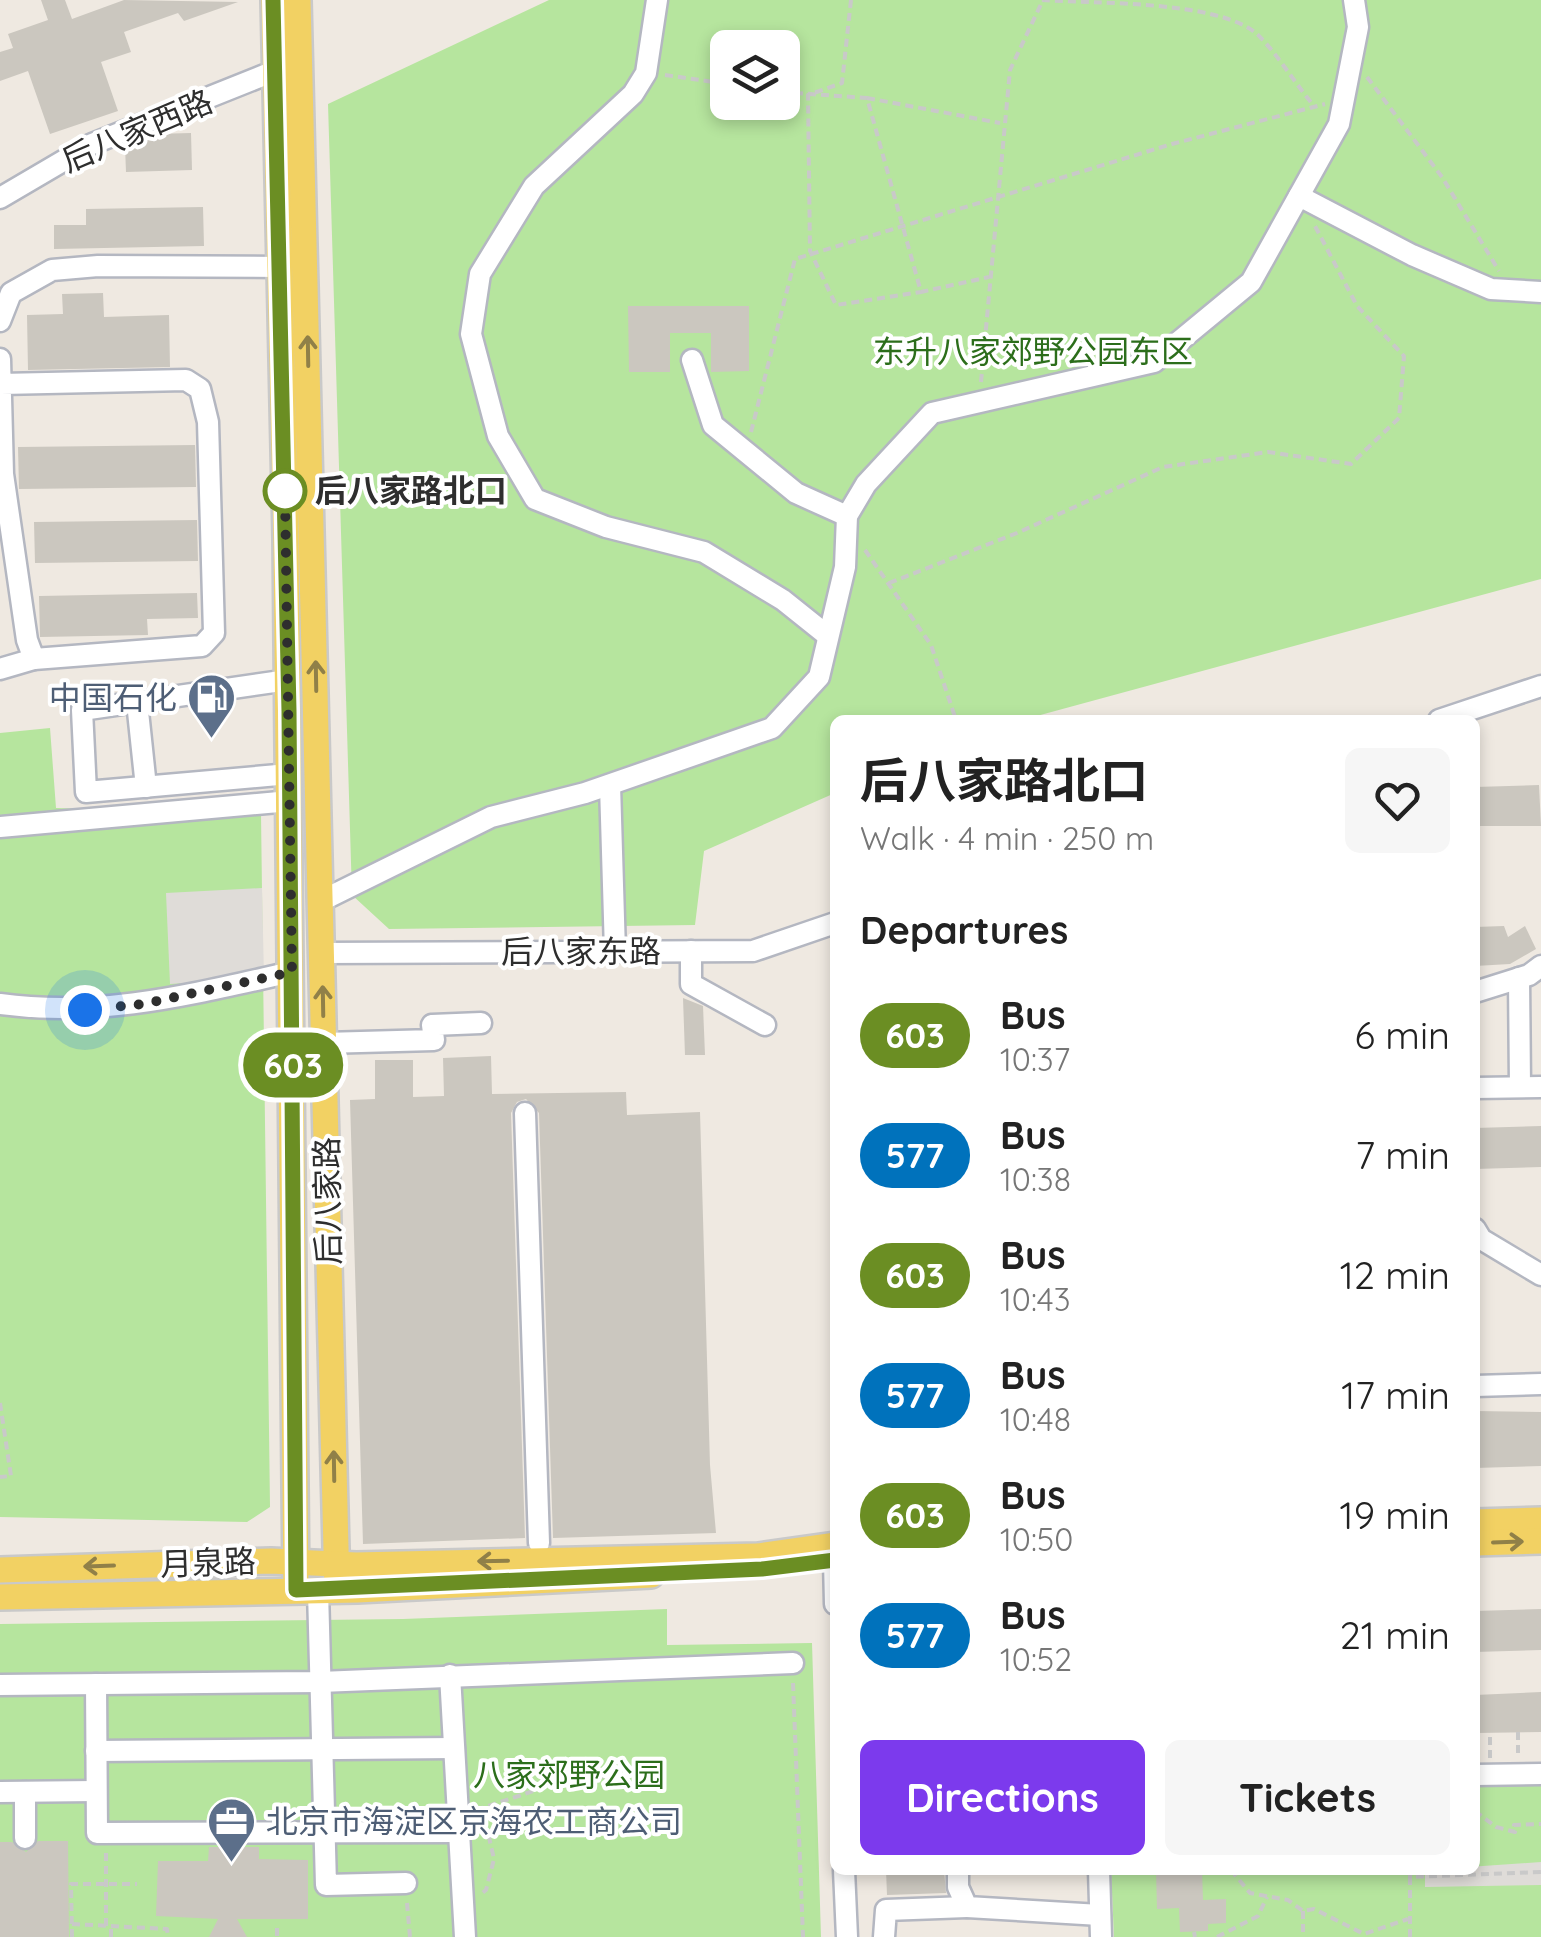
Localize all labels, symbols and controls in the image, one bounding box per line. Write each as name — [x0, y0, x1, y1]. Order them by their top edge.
map controls — [710, 30, 800, 120]
button: layers — [710, 30, 800, 120]
street label: 后八家西路 — [55, 80, 218, 180]
park label: 东升八家郊野公园东区 — [873, 331, 1193, 371]
one-way arrow — [298, 335, 317, 367]
marker: 后八家路北口 — [264, 470, 306, 512]
place label: 后八家路北口 — [315, 470, 507, 510]
one-way arrow — [306, 660, 325, 692]
fuel station icon: 中国石化 — [186, 672, 238, 740]
place label: 中国石化 — [49, 677, 177, 717]
button: heart — [1345, 748, 1450, 853]
text: 后八家路北口 — [860, 750, 1148, 810]
text: Walk · 4 min · 250 m — [860, 818, 1154, 858]
text: Departures — [860, 906, 1068, 954]
street label: 后八家东路 — [501, 931, 661, 971]
your location — [60, 985, 110, 1035]
one-way arrow — [314, 985, 333, 1017]
text: Bus — [1000, 991, 1066, 1039]
text: 6 min — [1354, 1011, 1450, 1059]
text: 603 — [885, 1013, 945, 1057]
line badge: 603 — [236, 1032, 350, 1098]
text: 10:37 — [1000, 1039, 1070, 1079]
text: 603 — [263, 1043, 323, 1087]
text: Bus — [1000, 1111, 1066, 1159]
text: 7 min — [1355, 1131, 1450, 1179]
text: 577 — [886, 1133, 944, 1177]
street label: 后八家路 — [306, 1137, 348, 1265]
text: 10:38 — [1000, 1159, 1071, 1199]
text: Bus — [1000, 1231, 1066, 1279]
text: 12 min — [1340, 1251, 1450, 1299]
text: 603 — [885, 1253, 945, 1297]
text: 10:43 — [1000, 1279, 1071, 1319]
text: Bus — [1000, 1351, 1066, 1399]
text: 17 min — [1341, 1371, 1450, 1419]
text: 577 — [886, 1373, 944, 1417]
text: 10:48 — [1000, 1399, 1071, 1439]
one-way arrow — [325, 1450, 344, 1482]
text: Bus — [1000, 1471, 1066, 1519]
text: 19 min — [1340, 1491, 1450, 1539]
text: 603 — [885, 1493, 945, 1537]
text: 10:50 — [1000, 1519, 1073, 1559]
one-way arrow — [1491, 1532, 1524, 1551]
street label: 月泉路 — [159, 1540, 257, 1584]
one-way arrow — [478, 1552, 510, 1571]
one-way arrow — [84, 1557, 116, 1576]
text: Bus — [1000, 1591, 1066, 1639]
text: 21 min — [1340, 1611, 1450, 1659]
text: 577 — [886, 1613, 944, 1657]
text: 10:52 — [1000, 1639, 1072, 1679]
button: Directions — [860, 1740, 1145, 1855]
button: Tickets — [1165, 1740, 1450, 1855]
park label: 八家郊野公园 — [473, 1754, 665, 1794]
office icon: 北京市海淀区京海农工商公司 — [205, 1796, 257, 1864]
place label: 北京市海淀区京海农工商公司 — [266, 1801, 682, 1841]

